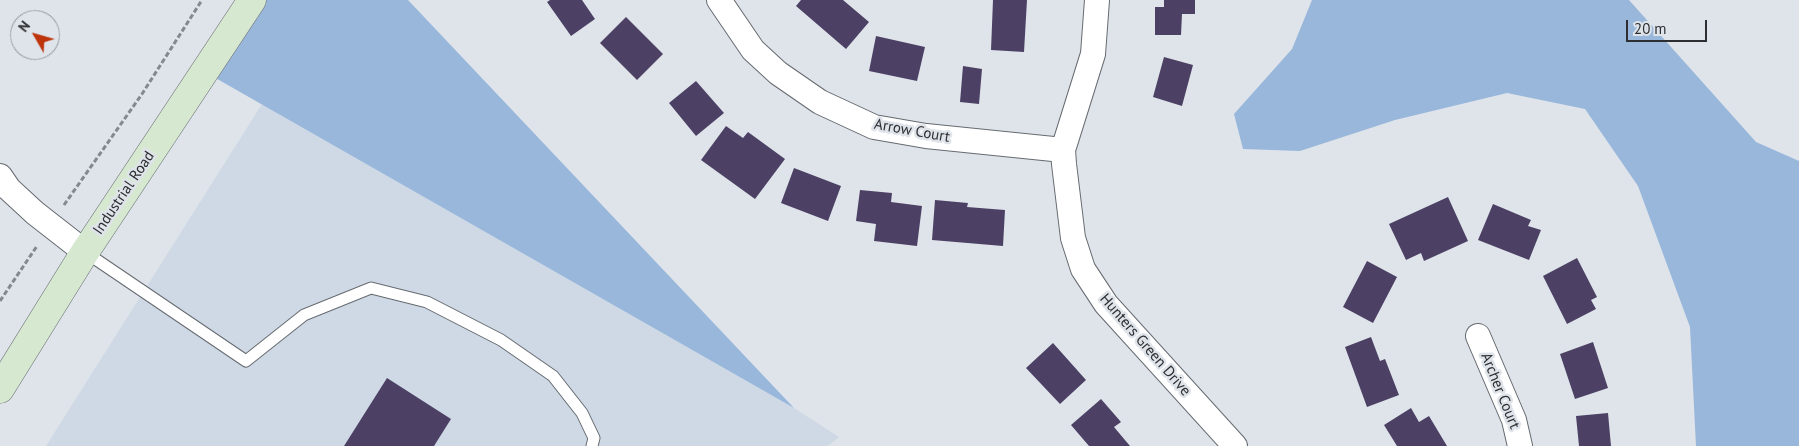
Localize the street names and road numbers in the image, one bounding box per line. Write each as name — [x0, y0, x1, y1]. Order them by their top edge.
street label: Arrow Court — [873, 115, 951, 147]
street label: Industrial Road — [89, 148, 159, 238]
street label: Hunters Green Drive — [1096, 290, 1194, 400]
street label: Archer Court — [1477, 350, 1523, 432]

